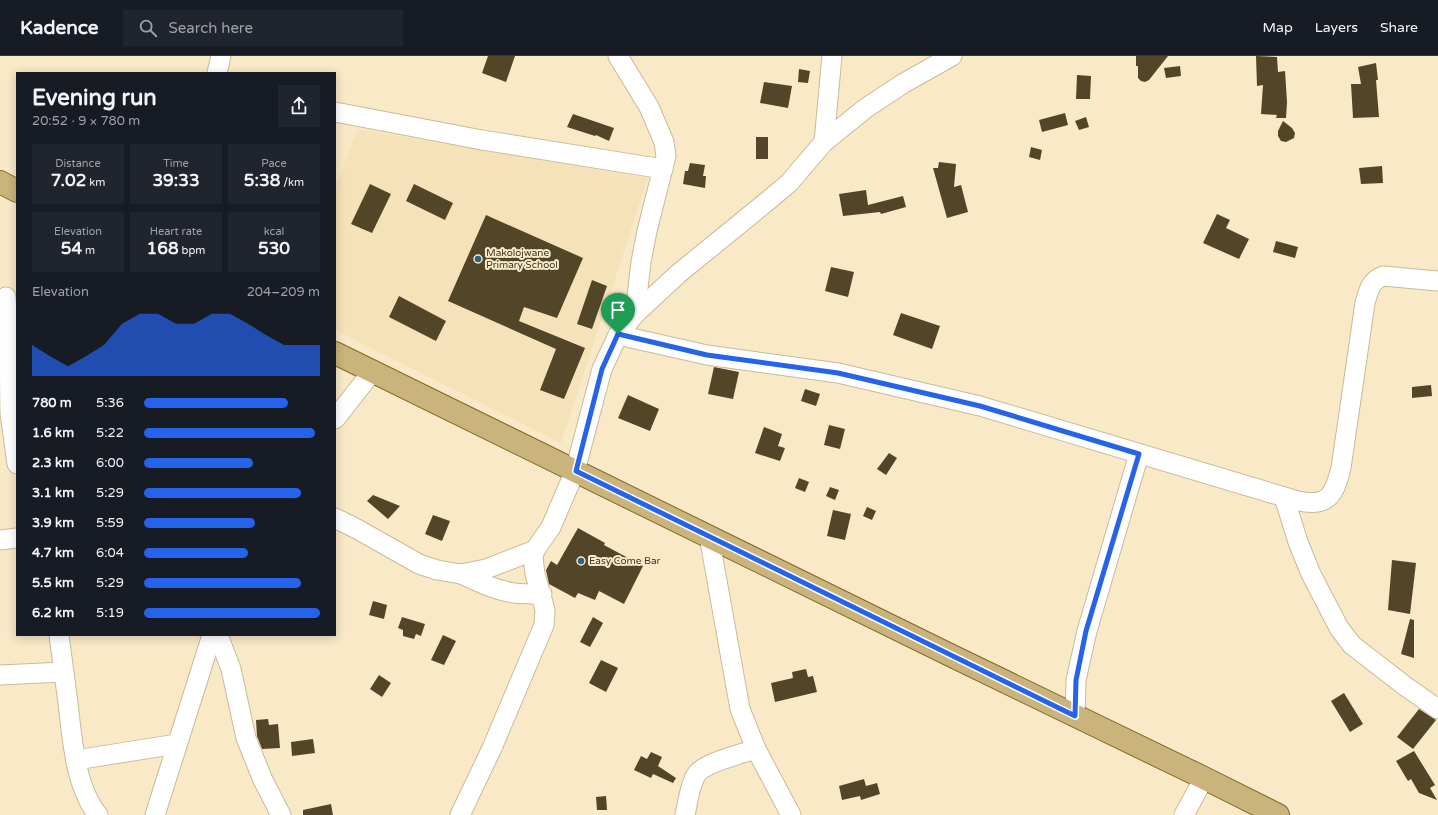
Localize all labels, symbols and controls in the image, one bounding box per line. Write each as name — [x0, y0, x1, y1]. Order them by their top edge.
search box — [123, 10, 403, 46]
text: Kadence — [20, 17, 99, 39]
icon: search — [137, 17, 159, 39]
text: Search here — [169, 19, 253, 37]
text: Map — [1263, 19, 1293, 36]
text: Layers — [1315, 19, 1358, 36]
text: Share — [1380, 19, 1418, 36]
text: Evening run — [32, 85, 157, 111]
button: share — [278, 85, 320, 127]
text: 20:52 · 9 × 780 m — [32, 113, 140, 129]
text: Distance — [55, 157, 101, 170]
text: Time — [163, 157, 189, 170]
text: Pace — [261, 157, 287, 170]
text: 7.02 — [51, 170, 86, 191]
text: 39:33 — [152, 170, 200, 191]
text: 5:38 — [244, 170, 280, 191]
text: km — [86, 176, 105, 189]
text: /km — [280, 176, 304, 189]
text: Elevation — [54, 225, 102, 238]
text: Heart rate — [150, 225, 202, 238]
text: kcal — [264, 225, 284, 238]
text: 54 — [61, 238, 82, 259]
text: 168 — [147, 238, 179, 259]
text: 530 — [258, 238, 290, 259]
text: m — [82, 244, 95, 257]
text: bpm — [179, 244, 205, 257]
place label: Makolojwane Primary School — [486, 247, 558, 271]
marker: Makolojwane Primary School — [473, 254, 483, 264]
text: Elevation — [32, 284, 89, 300]
text: 204–209 m — [247, 284, 320, 300]
pin — [601, 293, 635, 334]
icon: arrive — [607, 299, 629, 321]
text: 780 m — [32, 395, 72, 411]
text: 5:36 — [96, 395, 124, 411]
text: 1.6 km — [32, 425, 74, 441]
text: 5:22 — [96, 425, 124, 441]
text: 2.3 km — [32, 455, 74, 471]
text: 6:00 — [96, 455, 124, 471]
text: 3.1 km — [32, 485, 74, 501]
text: 5:29 — [96, 485, 124, 501]
text: 3.9 km — [32, 515, 74, 531]
text: 5:59 — [96, 515, 124, 531]
text: 4.7 km — [32, 545, 74, 561]
text: 6:04 — [96, 545, 124, 561]
place label: Easy Come Bar — [589, 555, 661, 567]
marker: Easy Come Bar — [576, 556, 586, 566]
text: 5.5 km — [32, 575, 74, 591]
text: 5:29 — [96, 575, 124, 591]
text: 6.2 km — [32, 605, 74, 621]
text: 5:19 — [96, 605, 124, 621]

